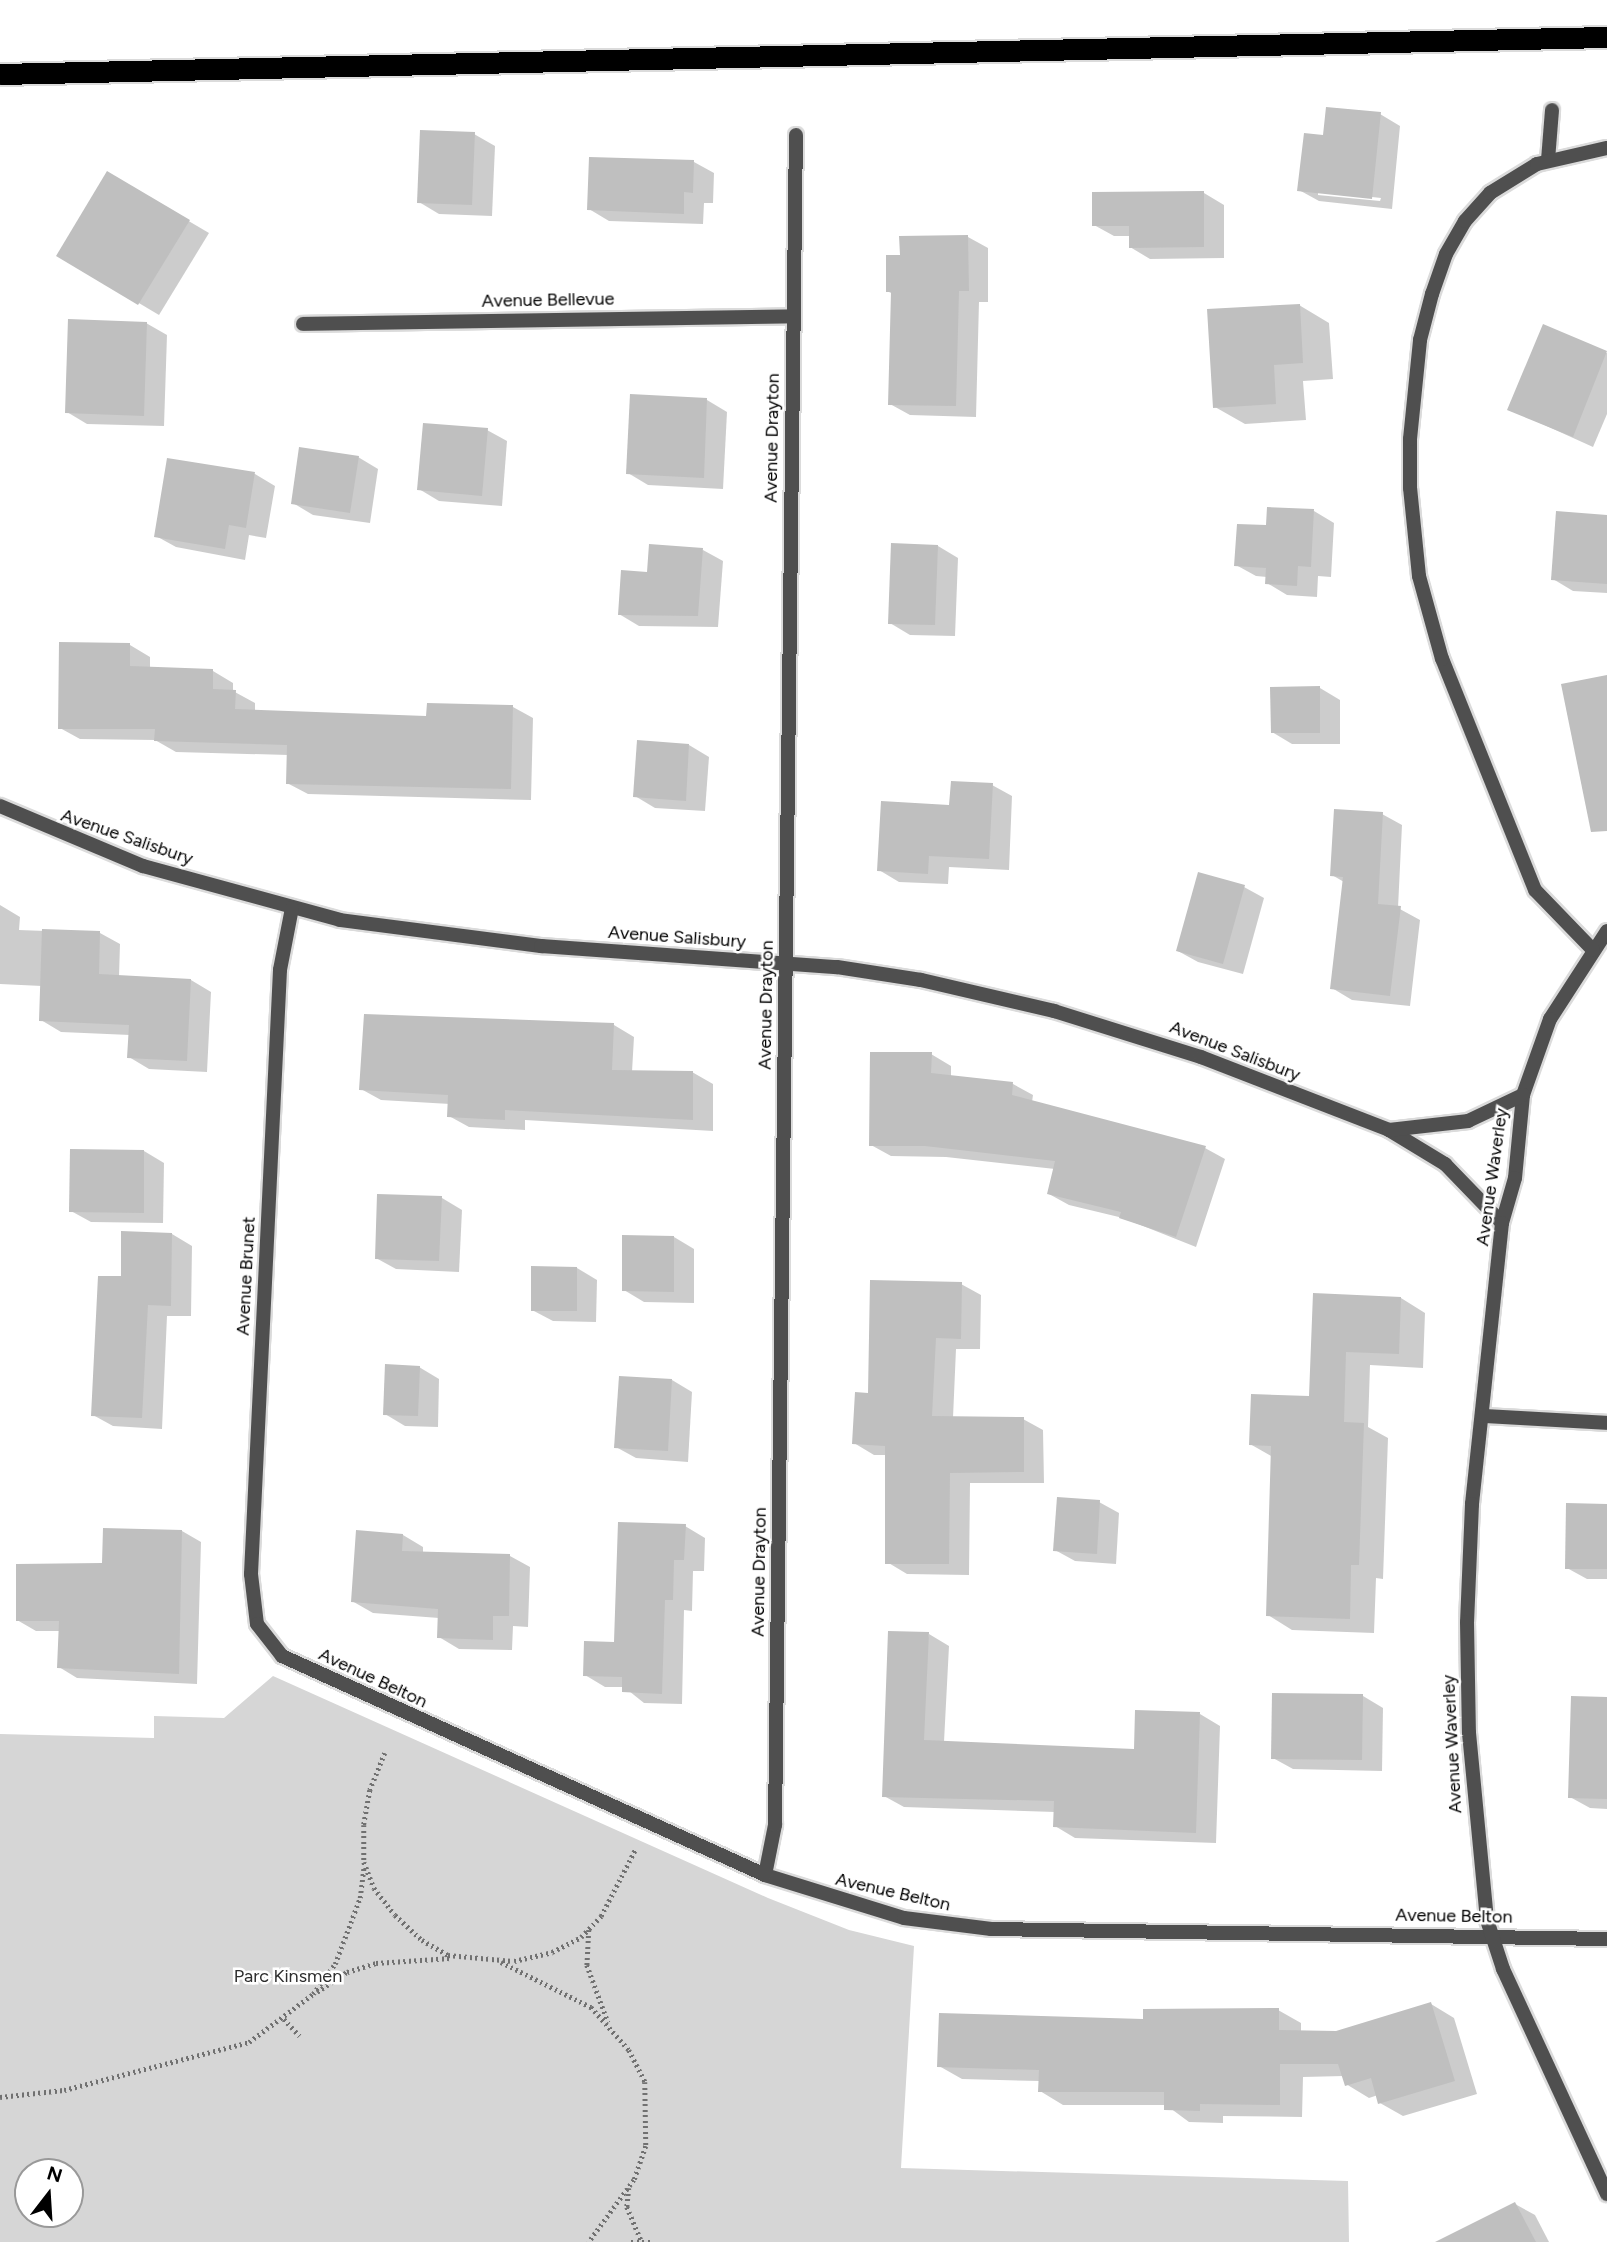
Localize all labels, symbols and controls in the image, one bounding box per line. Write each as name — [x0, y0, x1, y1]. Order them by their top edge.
street label: Avenue Bellevue — [481, 288, 615, 312]
street label: Avenue Drayton — [760, 373, 784, 503]
street label: Avenue Salisbury — [58, 804, 196, 870]
street label: Avenue Salisbury — [607, 921, 747, 953]
street label: Avenue Drayton — [754, 940, 778, 1070]
street label: Avenue Salisbury — [1167, 1016, 1303, 1086]
street label: Avenue Waverley — [1472, 1107, 1512, 1247]
street label: Avenue Brunet — [232, 1216, 260, 1336]
street label: Avenue Drayton — [747, 1507, 771, 1637]
street label: Avenue Belton — [315, 1643, 431, 1713]
street label: Avenue Waverley — [1438, 1674, 1466, 1814]
street label: Avenue Belton — [833, 1868, 953, 1916]
street label: Avenue Belton — [1395, 1904, 1513, 1928]
park label: Parc Kinsmen — [234, 1965, 342, 1987]
north arrow — [14, 2158, 84, 2228]
text: N — [44, 2161, 65, 2187]

